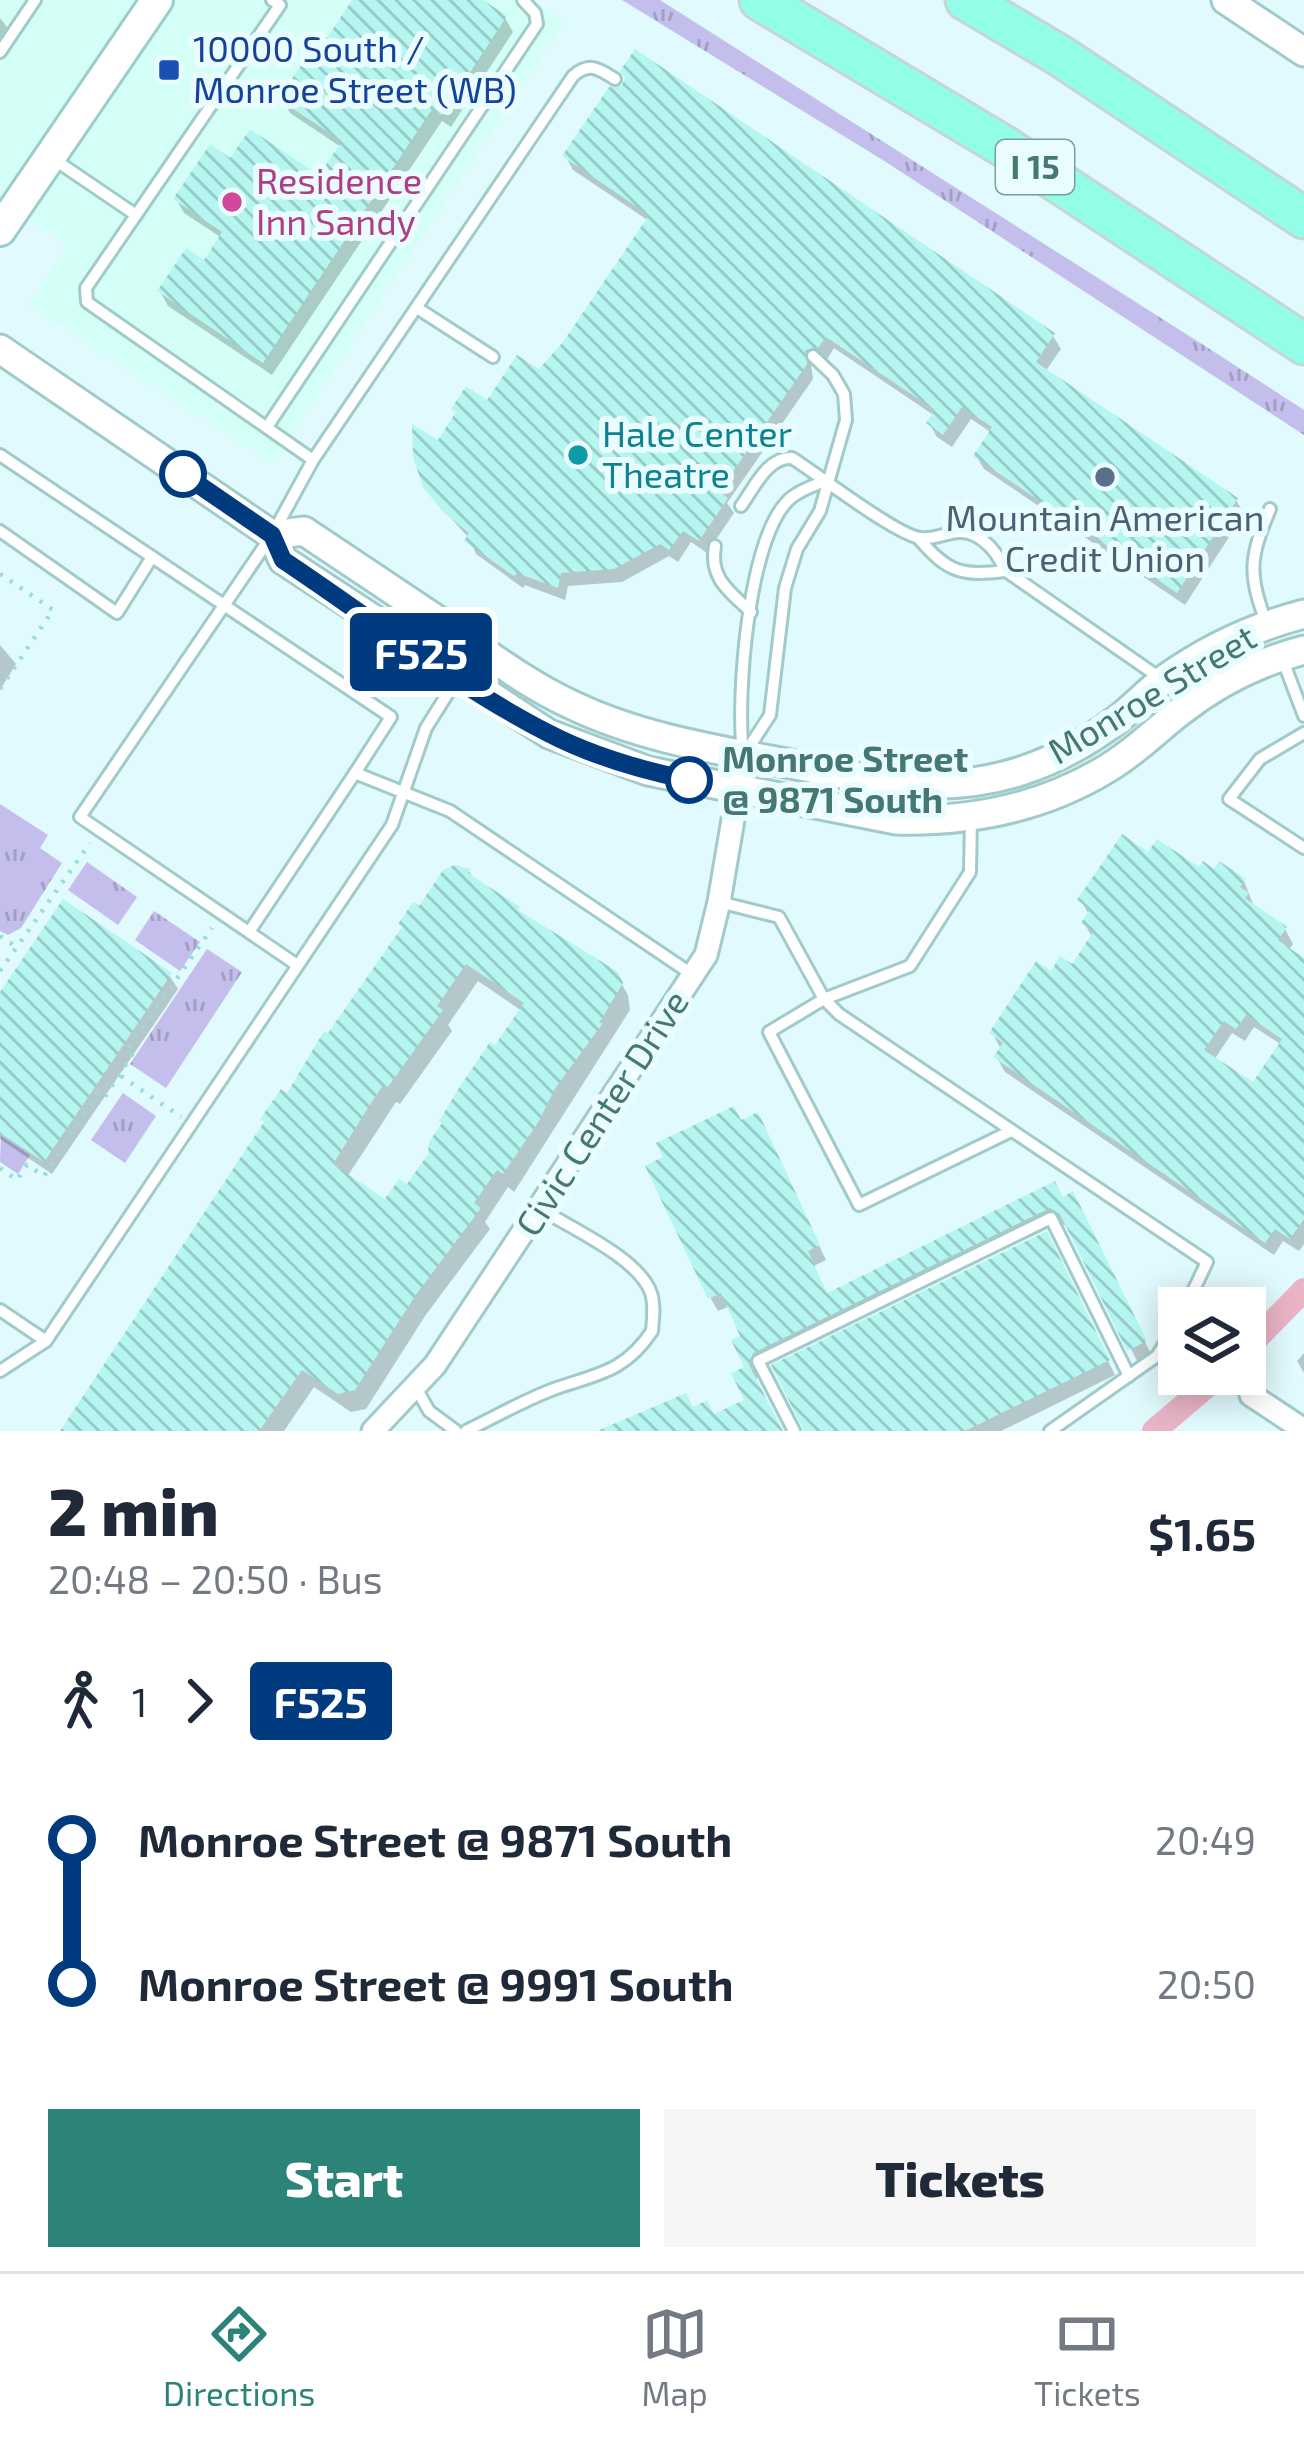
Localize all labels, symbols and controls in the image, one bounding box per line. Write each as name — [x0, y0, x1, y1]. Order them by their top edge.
place label: 10000 South / Monroe Street (WB) — [193, 26, 517, 110]
marker: 10000 South / Monroe Street (WB) — [156, 57, 182, 83]
road number: I 15 — [996, 140, 1074, 194]
place label: Residence Inn Sandy — [256, 158, 422, 242]
marker: Residence Inn Sandy — [219, 189, 245, 215]
place label: Hale Center Theatre — [602, 411, 792, 495]
marker: Hale Center Theatre — [565, 442, 591, 468]
unlabelled marker — [161, 452, 205, 496]
marker: Mountain American Credit Union — [1092, 464, 1118, 490]
place label: Mountain American Credit Union — [946, 495, 1264, 579]
line badge: F525 — [337, 613, 505, 691]
street label: Monroe Street — [1040, 614, 1263, 772]
text: F525 — [374, 627, 468, 677]
place label: Monroe Street @ 9871 South — [722, 736, 969, 820]
marker: Monroe Street @ 9871 South — [667, 758, 711, 802]
street label: Civic Center Drive — [505, 981, 696, 1243]
map controls — [1158, 1287, 1266, 1395]
button: layers — [1158, 1287, 1266, 1395]
text: 2 min — [48, 1470, 219, 1549]
text: $1.65 — [1148, 1506, 1256, 1560]
text: 20:48 – 20:50 · Bus — [48, 1555, 383, 1602]
icon: walk — [48, 1668, 114, 1734]
icon: forward — [166, 1668, 232, 1734]
text: F525 — [274, 1676, 368, 1726]
text: 1 — [132, 1678, 148, 1725]
text: Monroe Street @ 9871 South — [138, 1812, 732, 1866]
text: 20:49 — [1155, 1816, 1256, 1863]
text: Monroe Street @ 9991 South — [138, 1956, 734, 2010]
text: 20:50 — [1157, 1960, 1256, 2007]
button: Start — [48, 2109, 640, 2247]
button: Tickets — [664, 2109, 1256, 2247]
tab: Directions — [163, 2301, 315, 2413]
tab: Map — [642, 2301, 708, 2413]
tab: Tickets — [1034, 2301, 1141, 2413]

